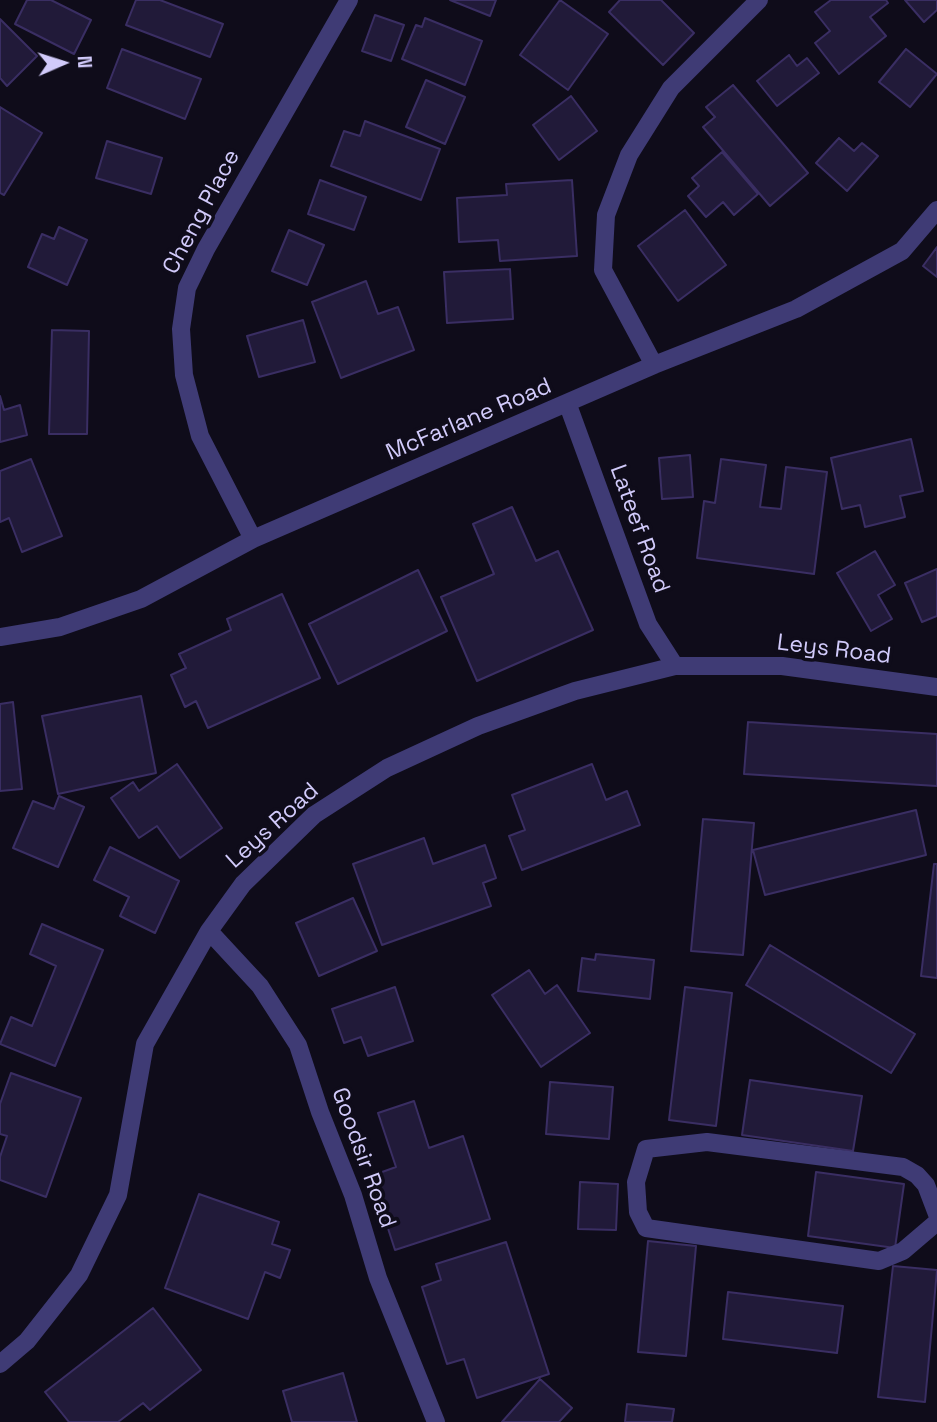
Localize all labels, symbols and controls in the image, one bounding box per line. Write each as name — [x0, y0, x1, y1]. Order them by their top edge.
north arrow — [28, 28, 98, 98]
text: N — [72, 55, 97, 69]
street label: Cheng Place — [158, 145, 246, 279]
street label: McFarlane Road — [382, 373, 556, 467]
street label: Lateef Road — [603, 461, 675, 597]
street label: Leys Road — [775, 629, 893, 671]
street label: Leys Road — [221, 777, 325, 875]
street label: Goodsir Road — [325, 1084, 401, 1232]

